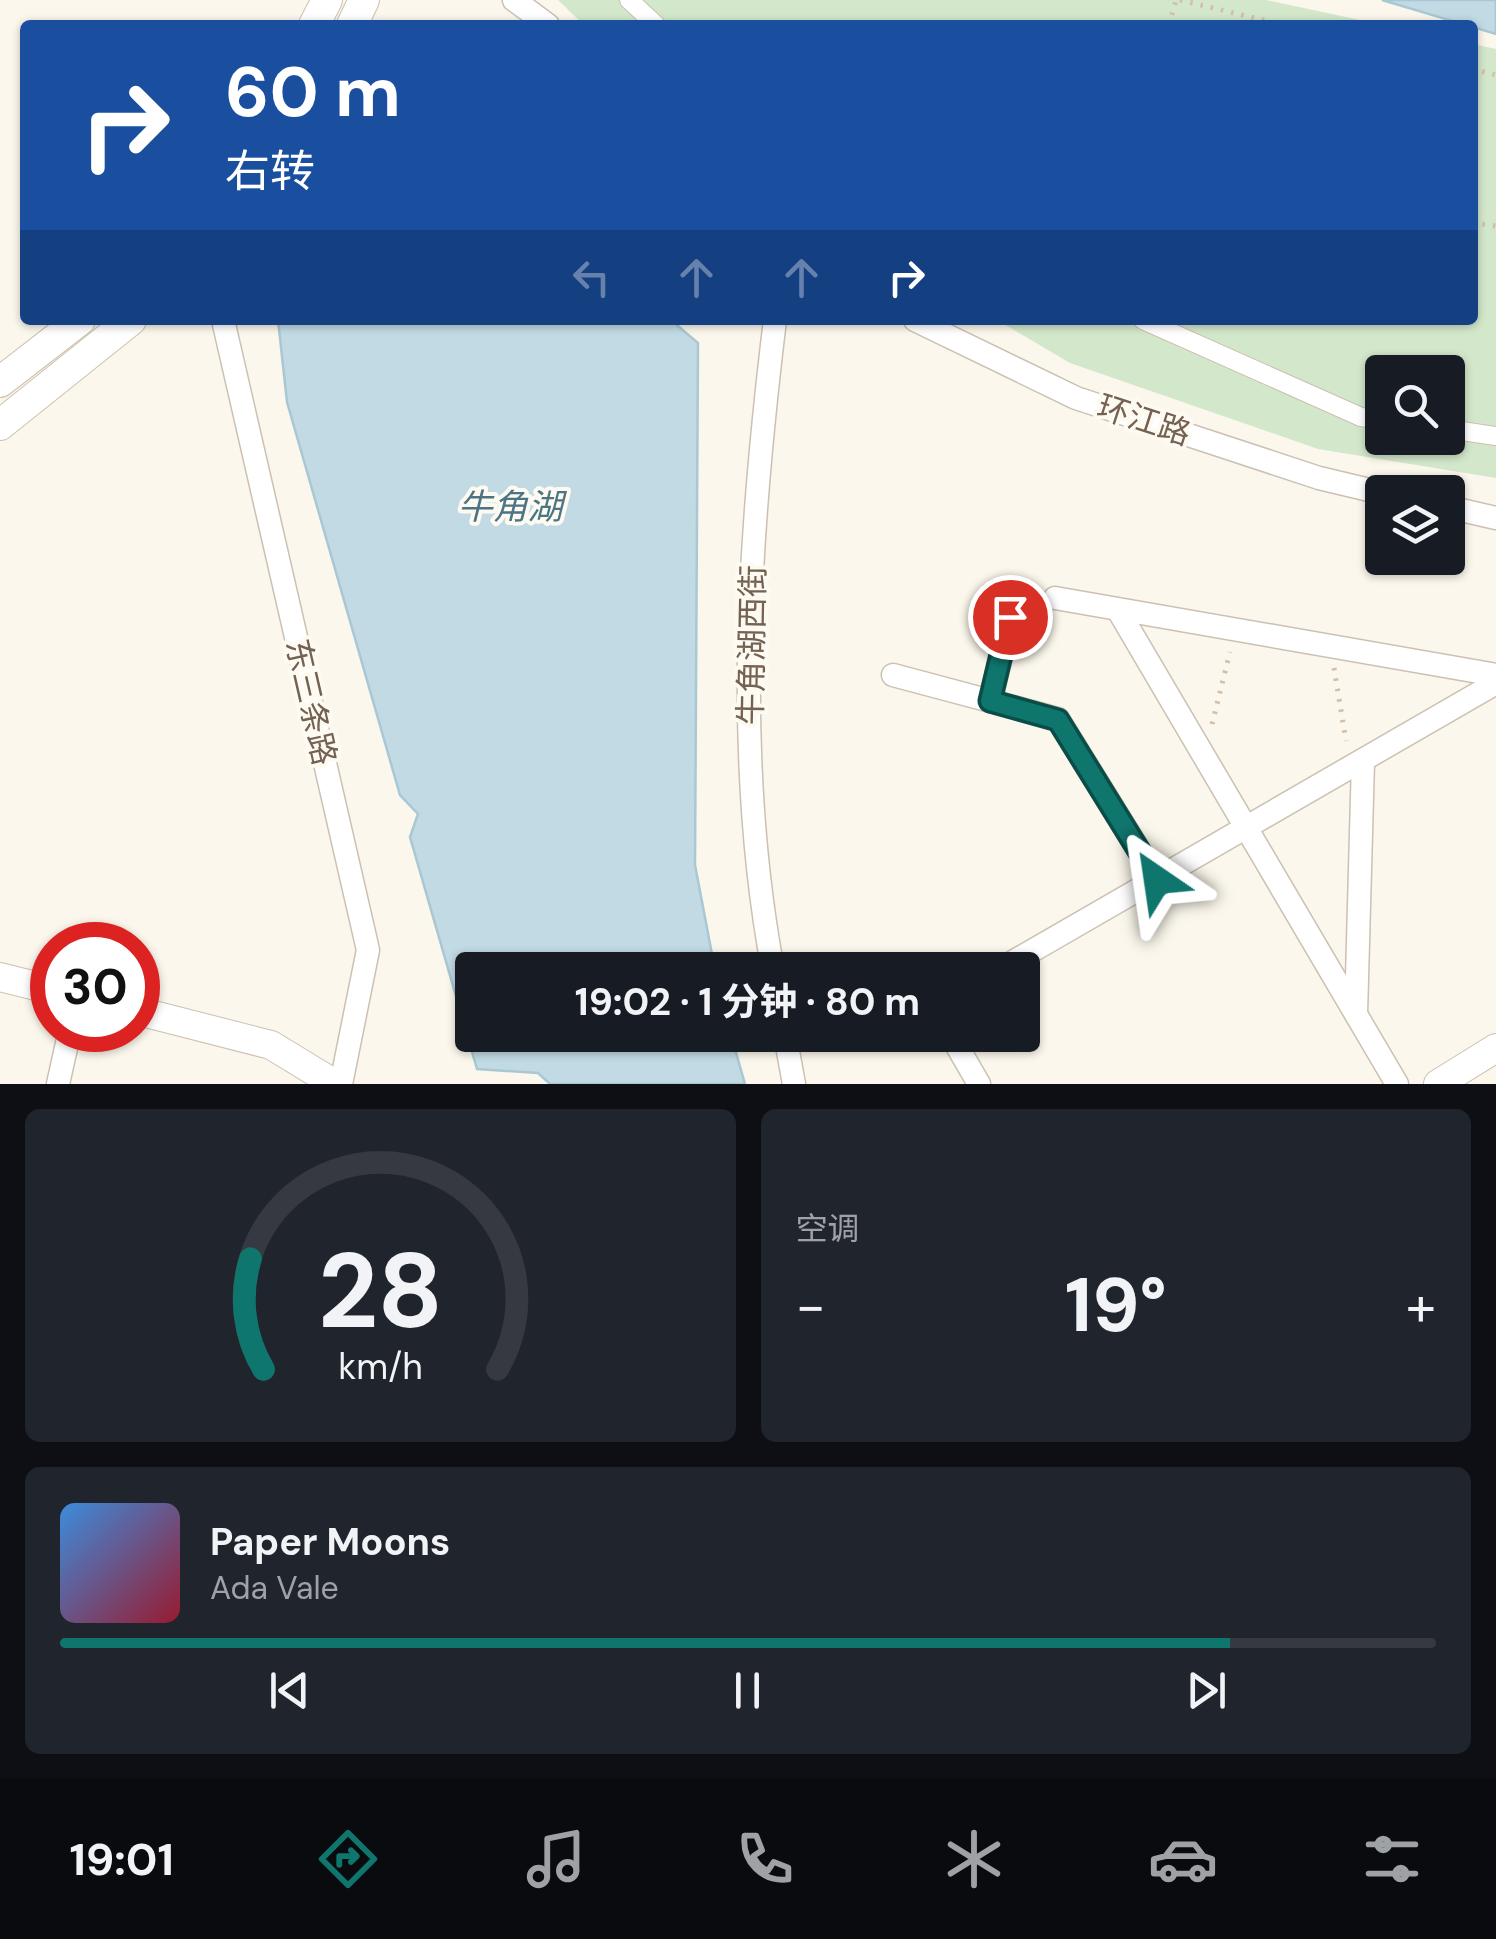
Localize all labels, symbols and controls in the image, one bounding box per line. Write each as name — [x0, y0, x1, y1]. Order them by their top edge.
text: 60 m — [225, 47, 401, 138]
icon: right — [60, 60, 190, 190]
text: 右转 — [225, 142, 315, 201]
icon: left — [564, 250, 619, 305]
icon: ahead — [669, 250, 724, 305]
icon: ahead — [774, 250, 829, 305]
icon: right — [879, 250, 934, 305]
map controls — [1365, 355, 1465, 575]
button: search — [1365, 355, 1465, 455]
street label: 环江路 — [1092, 385, 1196, 455]
button: layers — [1365, 475, 1465, 575]
water label: 牛角湖 — [457, 484, 567, 530]
street label: 牛角湖西街 — [730, 565, 774, 725]
pin — [968, 575, 1053, 660]
icon: arrive — [983, 590, 1038, 645]
street label: 东三条路 — [276, 635, 346, 769]
position arrow — [1105, 828, 1209, 932]
speed limit sign: 30 — [30, 922, 160, 1052]
text: 19:02 · 1 分钟 · 80 m — [575, 977, 920, 1027]
text: 空调 — [796, 1208, 860, 1250]
text: 28 — [318, 1224, 443, 1359]
text: 19° — [1065, 1257, 1167, 1354]
text: − — [796, 1270, 826, 1342]
text: + — [1406, 1270, 1436, 1342]
text: km/h — [338, 1344, 422, 1390]
text: Paper Moons — [210, 1517, 450, 1567]
text: Ada Vale — [210, 1567, 339, 1609]
icon: previous — [262, 1663, 317, 1718]
icon: pause — [720, 1663, 775, 1718]
icon: next — [1179, 1663, 1234, 1718]
icon: directions — [313, 1824, 383, 1894]
icon: music — [521, 1824, 591, 1894]
icon: phone — [730, 1824, 800, 1894]
icon: climate — [939, 1824, 1009, 1894]
icon: car — [1148, 1824, 1218, 1894]
icon: filters — [1357, 1824, 1427, 1894]
text: 19:01 — [69, 1830, 174, 1889]

